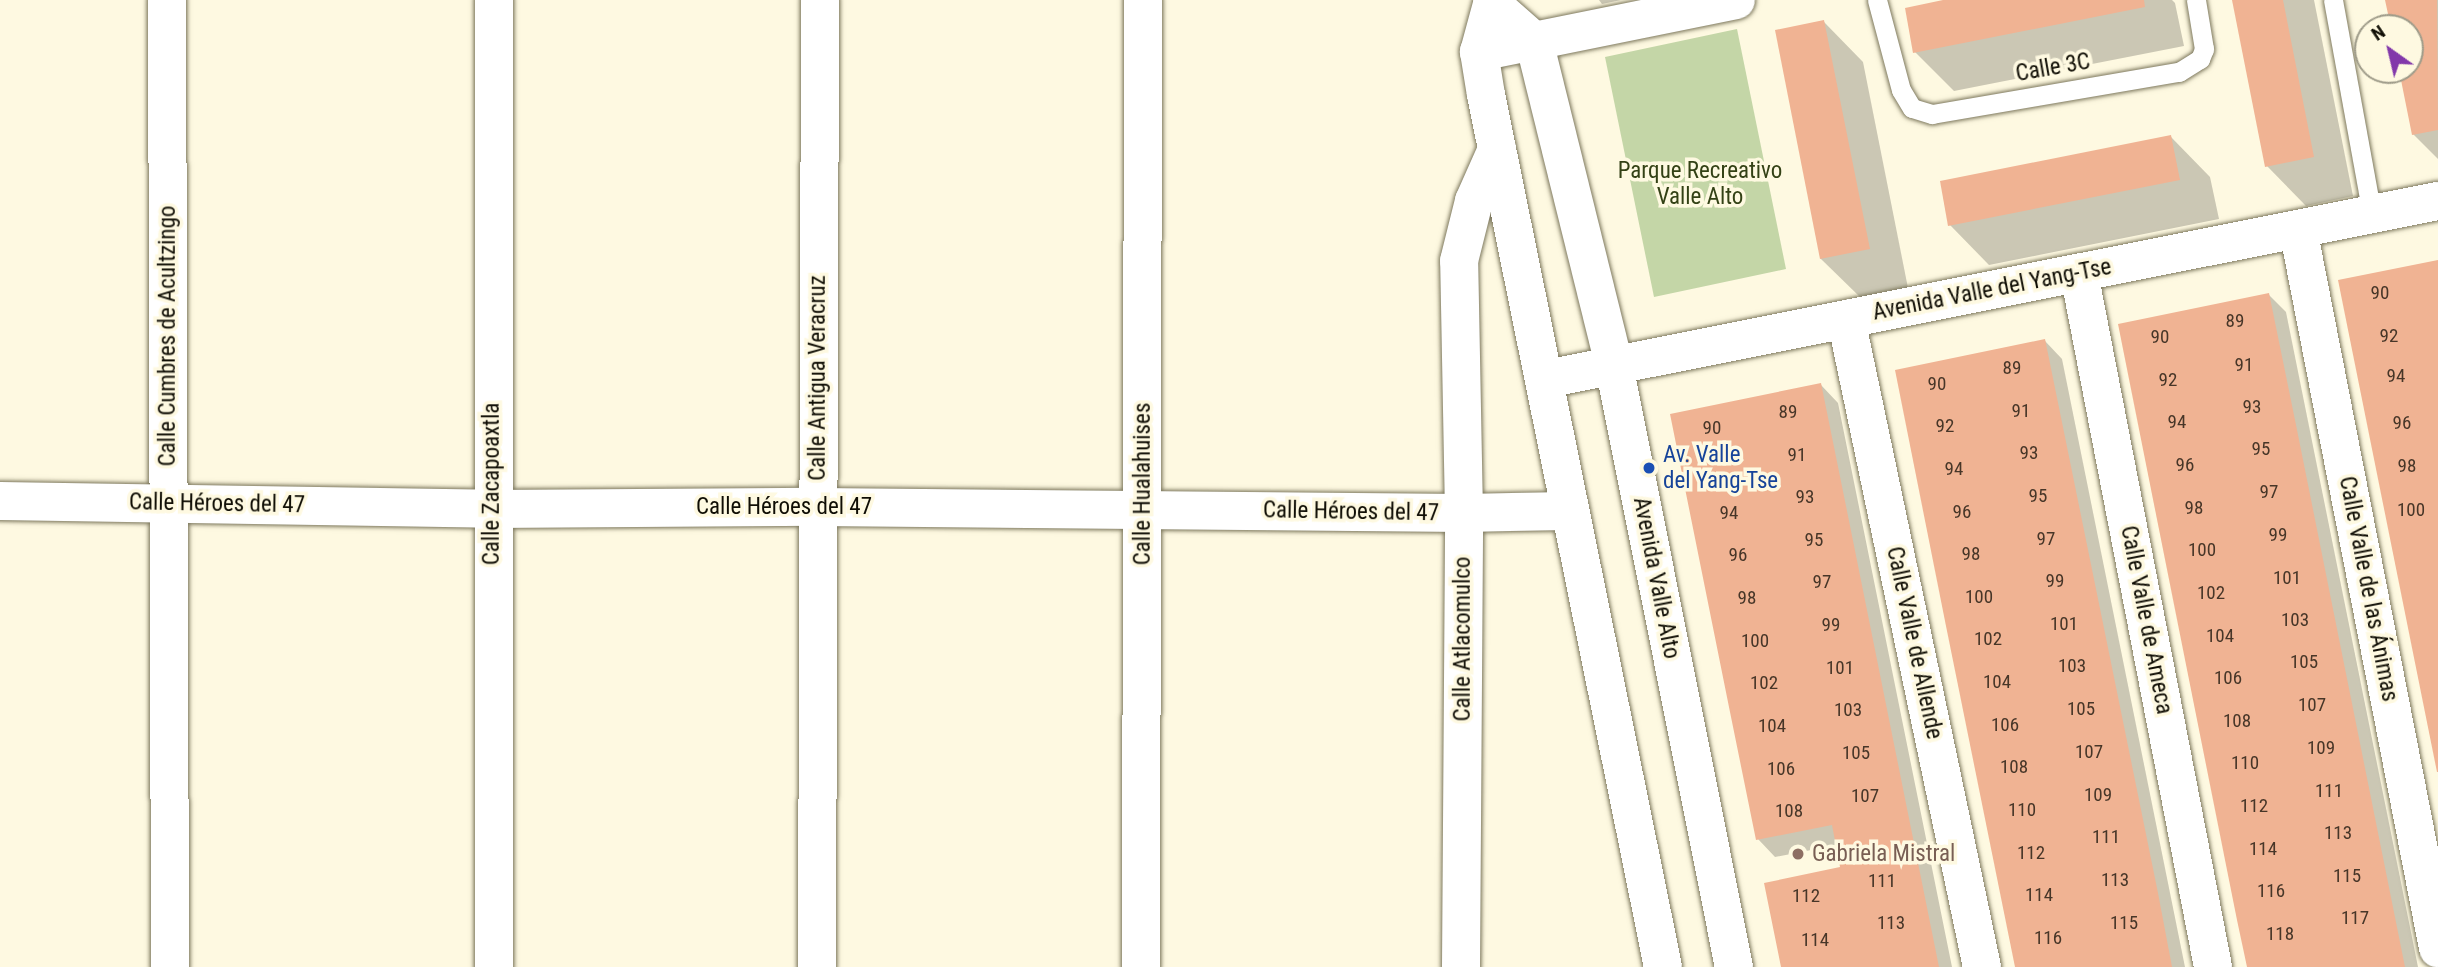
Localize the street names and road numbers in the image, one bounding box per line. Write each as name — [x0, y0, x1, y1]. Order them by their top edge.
street label: Calle 3C — [2014, 48, 2092, 88]
street label: Calle Cumbres de Acultzingo — [154, 206, 182, 466]
street label: Avenida Valle del Yang-Tse — [1870, 253, 2114, 327]
street label: Calle Antigua Veracruz — [804, 275, 832, 481]
street label: Calle Zacapoaxtla — [478, 403, 506, 565]
street label: Calle Hualahuises — [1129, 403, 1157, 565]
street label: Calle Valle de las Ánimas — [2333, 474, 2403, 704]
street label: Calle Héroes del 47 — [129, 489, 305, 519]
street label: Calle Héroes del 47 — [696, 493, 872, 521]
street label: Avenida Valle Alto — [1627, 495, 1685, 661]
street label: Calle Héroes del 47 — [1263, 497, 1439, 527]
street label: Calle Valle de Ameca — [2114, 524, 2178, 716]
street label: Calle Valle de Allende — [1880, 544, 1948, 742]
street label: Calle Atlacomulco — [1449, 557, 1477, 721]

